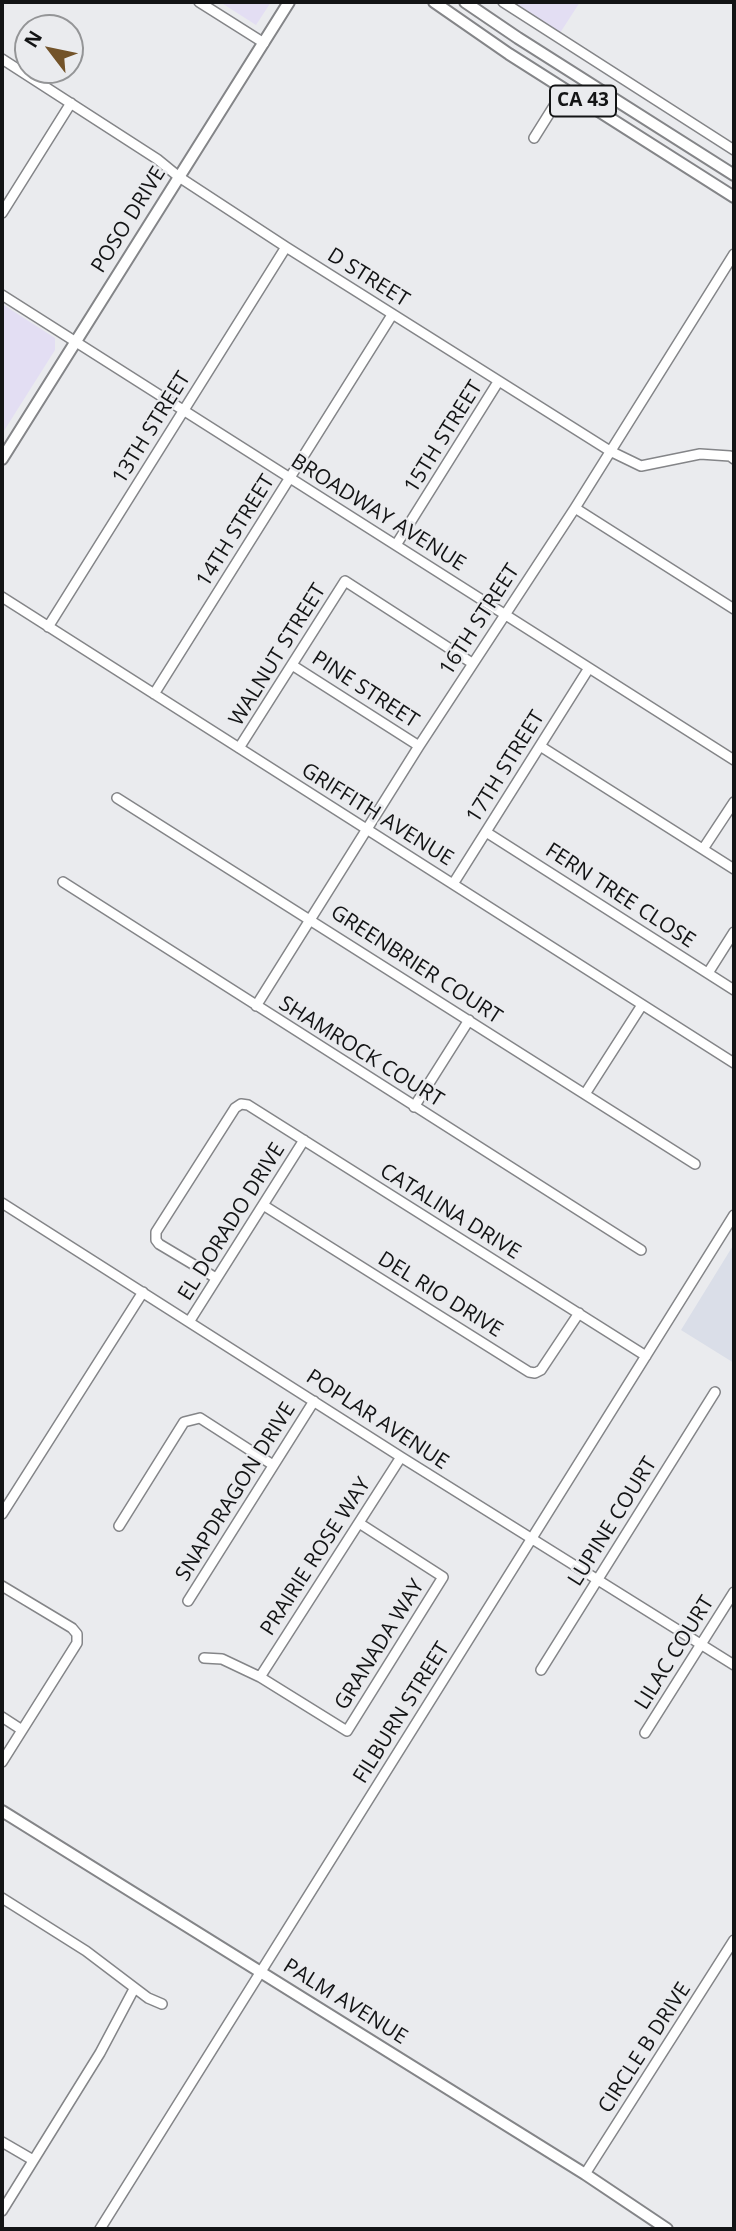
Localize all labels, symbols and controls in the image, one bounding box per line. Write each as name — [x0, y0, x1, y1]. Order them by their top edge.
north arrow — [14, 14, 84, 84]
text: N — [18, 25, 48, 52]
road number: CA 43 — [550, 86, 616, 116]
street label: POSO DRIVE — [86, 162, 172, 278]
street label: D STREET — [322, 243, 414, 313]
street label: 13TH STREET — [108, 367, 196, 489]
street label: 15TH STREET — [400, 376, 488, 498]
street label: BROADWAY AVENUE — [286, 449, 470, 577]
street label: 14TH STREET — [192, 470, 280, 592]
street label: 16TH STREET — [435, 560, 525, 680]
street label: WALNUT STREET — [224, 579, 332, 731]
street label: PINE STREET — [307, 646, 423, 734]
street label: 17TH STREET — [462, 706, 550, 828]
street label: GRIFFITH AVENUE — [296, 758, 458, 872]
street label: FERN TREE CLOSE — [540, 838, 700, 954]
street label: GREENBRIER COURT — [326, 900, 506, 1030]
street label: SHAMROCK COURT — [274, 991, 448, 1113]
street label: EL DORADO DRIVE — [173, 1138, 291, 1306]
street label: CATALINA DRIVE — [375, 1159, 525, 1265]
street label: DEL RIO DRIVE — [373, 1247, 507, 1343]
street label: POPLAR AVENUE — [301, 1365, 453, 1475]
street label: SNAPDRAGON DRIVE — [171, 1398, 301, 1586]
street label: LUPINE COURT — [563, 1453, 663, 1591]
street label: PRAIRIE ROSE WAY — [256, 1473, 376, 1641]
street label: GRANADA WAY — [330, 1575, 430, 1715]
street label: LILAC COURT — [630, 1592, 720, 1714]
street label: FILBURN STREET — [348, 1638, 456, 1788]
street label: PALM AVENUE — [278, 1954, 412, 2050]
street label: CIRCLE B DRIVE — [593, 1978, 697, 2118]

